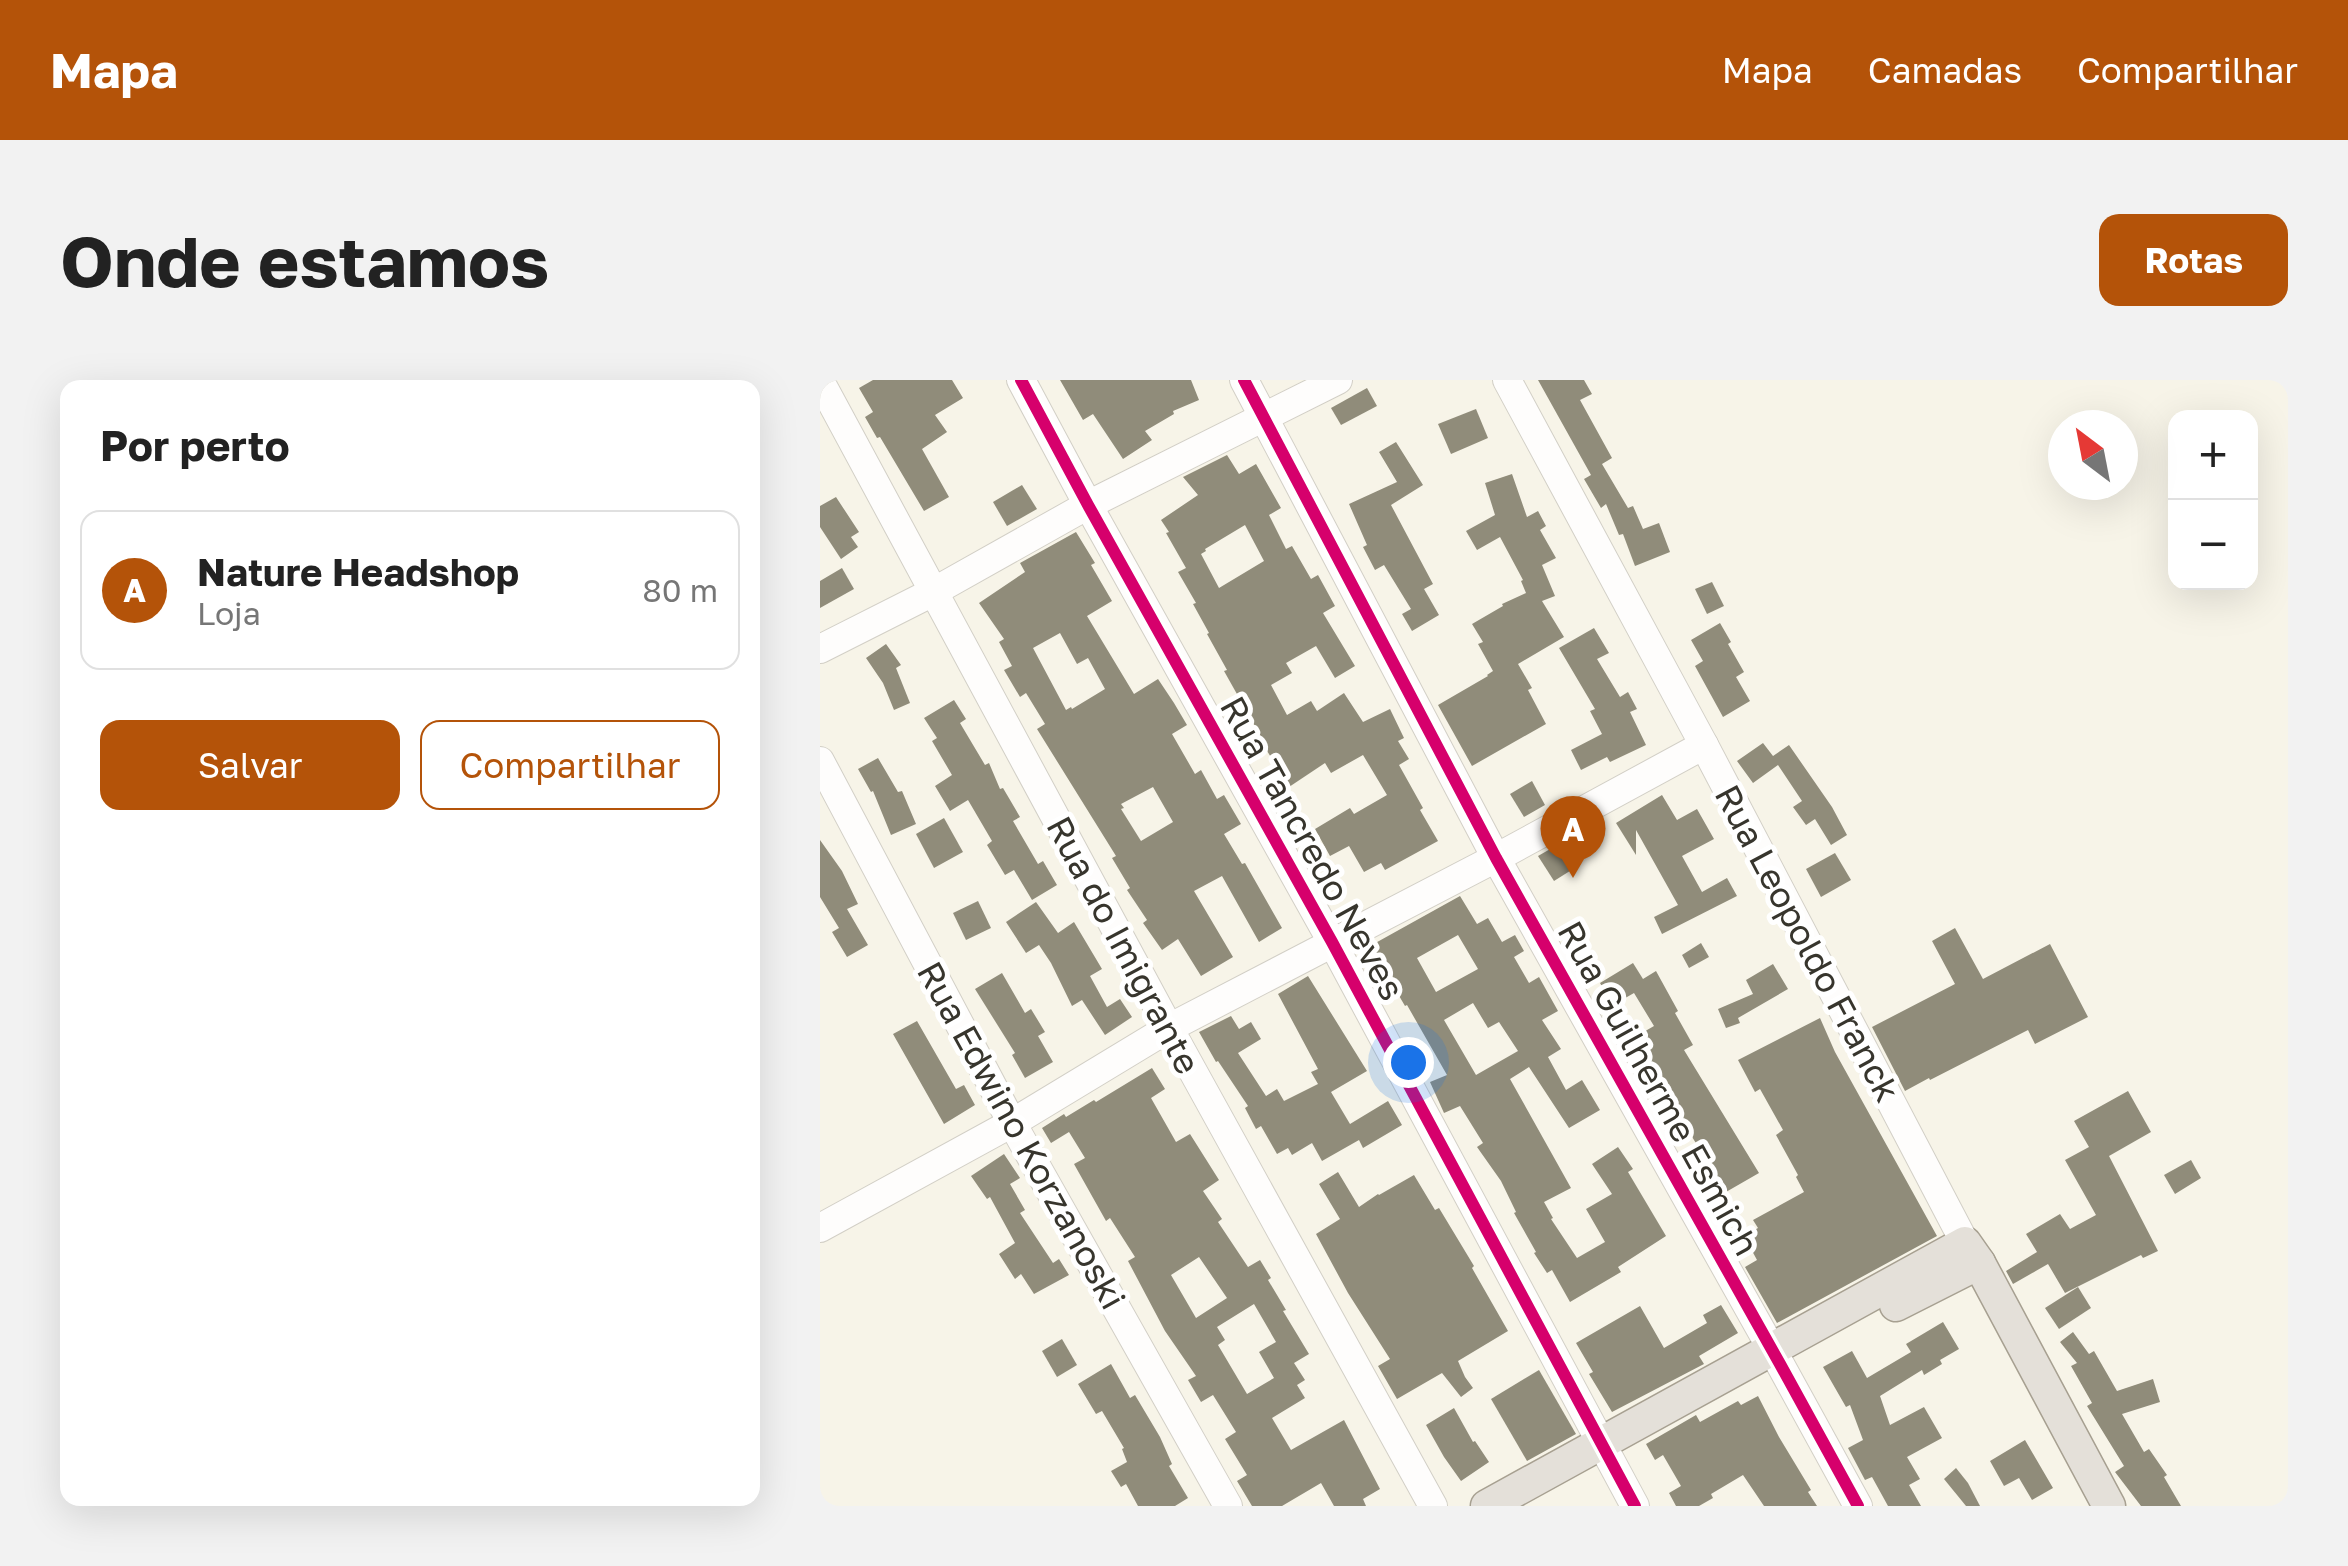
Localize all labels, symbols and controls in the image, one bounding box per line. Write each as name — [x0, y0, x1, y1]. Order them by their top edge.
text: Mapa — [50, 41, 178, 99]
text: Mapa — [1722, 49, 1813, 91]
text: Camadas — [1868, 49, 2022, 91]
text: Compartilhar — [2077, 49, 2298, 91]
button: Rotas — [2099, 214, 2288, 306]
text: Onde estamos — [60, 218, 549, 302]
north arrow — [2048, 410, 2138, 500]
map controls — [2168, 410, 2258, 590]
button: + — [2168, 410, 2258, 500]
text: Por perto — [100, 420, 290, 470]
button: − — [2168, 500, 2258, 590]
text: Nature Headshop — [197, 549, 519, 594]
text: A — [123, 571, 146, 609]
text: 80 m — [642, 571, 718, 609]
text: Loja — [197, 594, 261, 632]
street label: Rua Tancredo Neves — [1212, 689, 1414, 1007]
button: Salvar — [100, 720, 400, 810]
button: Compartilhar — [420, 720, 720, 810]
street label: Rua Leopoldo Franck — [1707, 777, 1909, 1109]
pin: A — [1540, 796, 1606, 878]
street label: Rua do Imigrante — [1038, 809, 1210, 1081]
street label: Rua Guilherme Esmich — [1550, 914, 1768, 1262]
street label: Rua Edwino Korzanoski — [909, 954, 1135, 1316]
your location — [1383, 1037, 1434, 1088]

